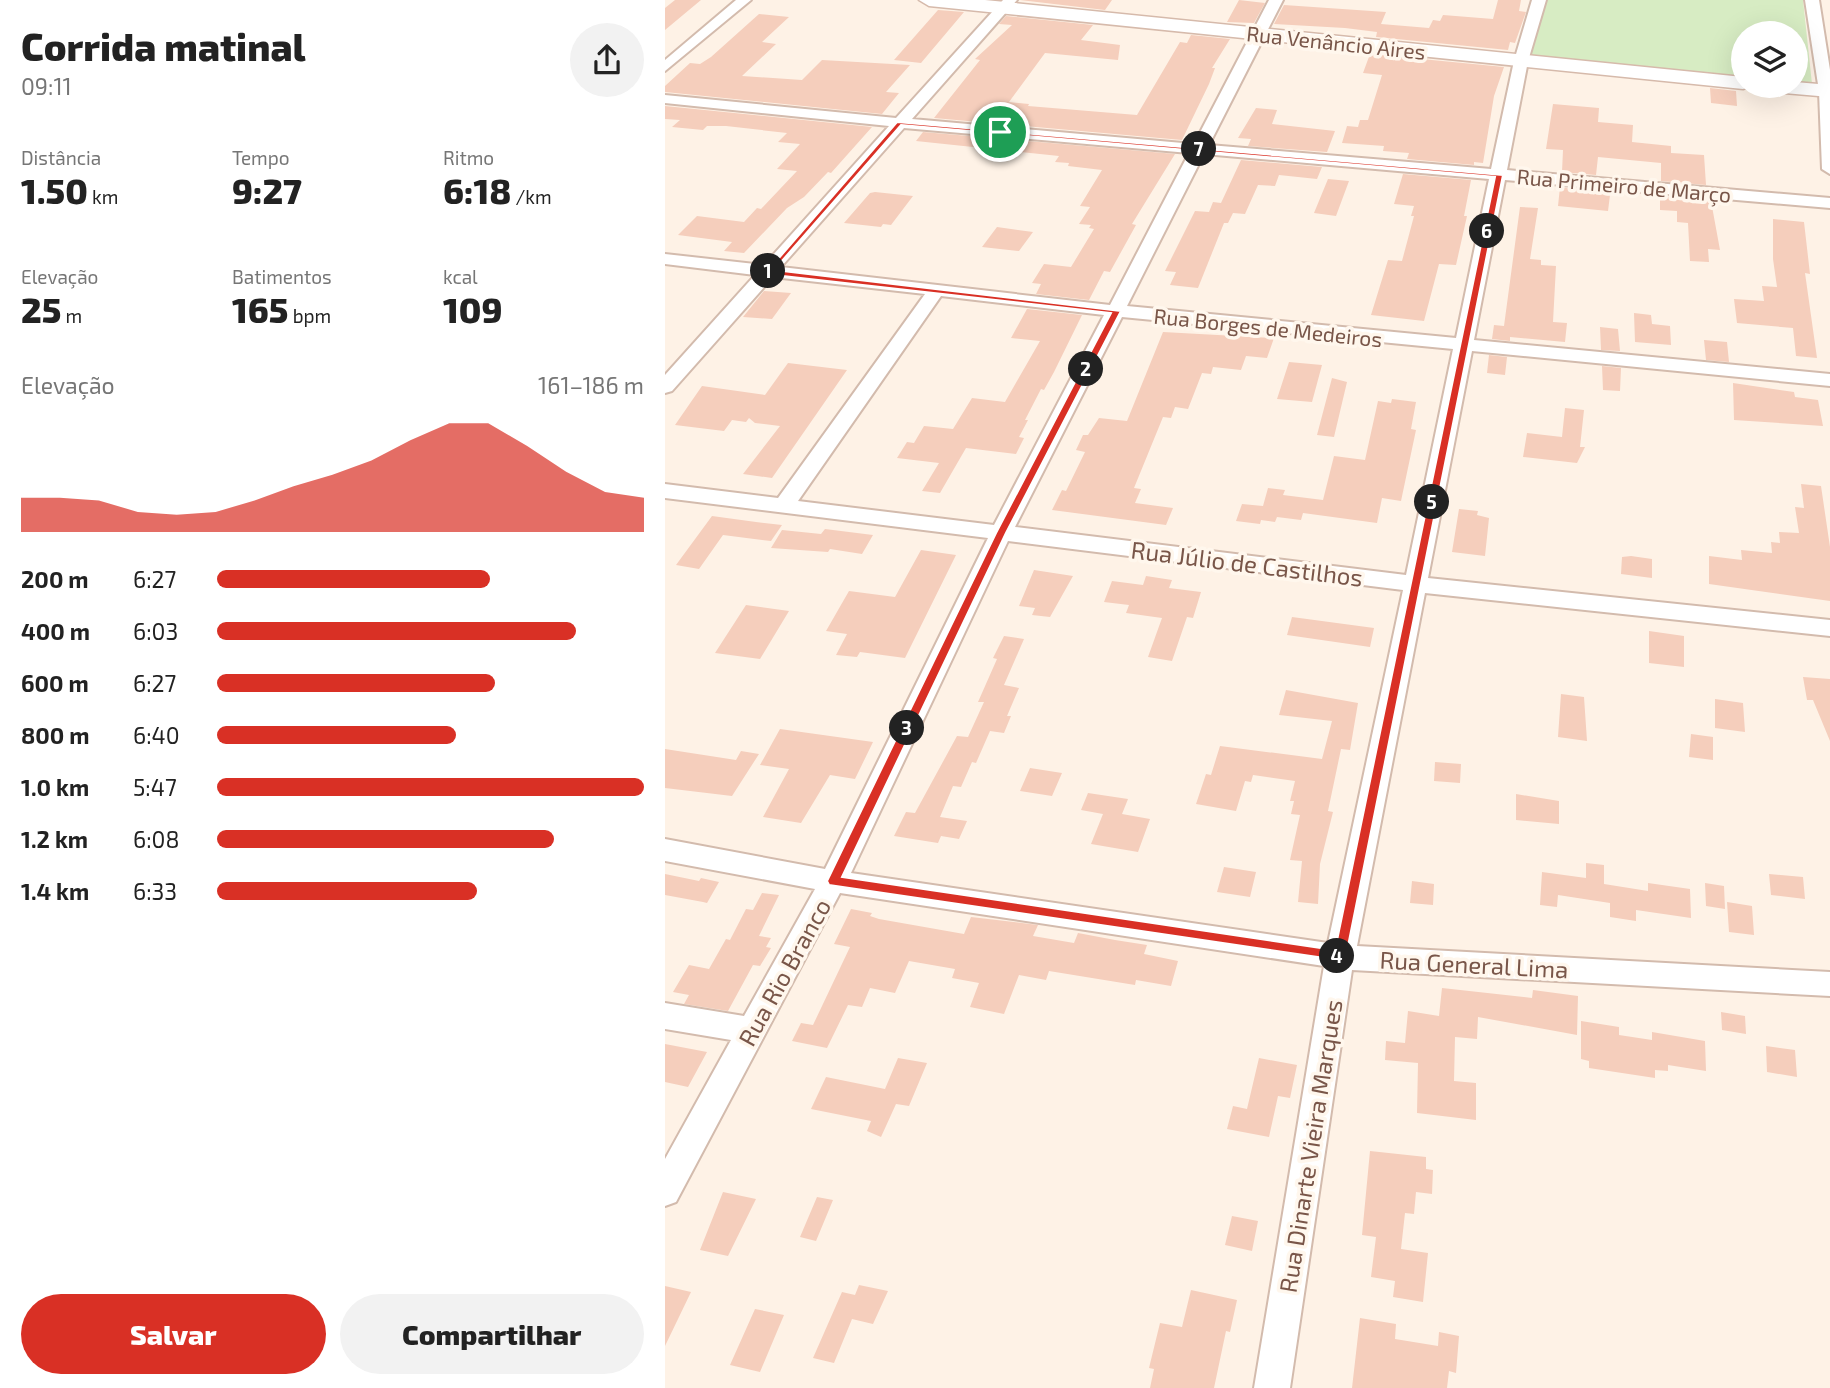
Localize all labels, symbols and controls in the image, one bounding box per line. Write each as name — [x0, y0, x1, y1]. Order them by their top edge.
street label: Rua Venâncio Aires — [1245, 20, 1427, 64]
map controls — [1731, 21, 1808, 98]
button: layers — [1731, 21, 1808, 98]
text: Corrida matinal — [21, 23, 306, 69]
button: share — [570, 23, 644, 97]
text: 09:11 — [21, 72, 72, 100]
pin — [970, 102, 1030, 162]
icon: arrive — [981, 113, 1019, 151]
pin: 7 — [1181, 132, 1217, 166]
text: 7 — [1193, 137, 1204, 160]
text: Distância — [21, 146, 101, 169]
text: Tempo — [232, 146, 290, 169]
text: Ritmo — [443, 146, 494, 169]
street label: Rua Primeiro de Março — [1516, 163, 1732, 209]
text: 1.50 — [21, 169, 88, 211]
text: 9:27 — [232, 169, 302, 211]
text: 6:18 — [443, 169, 511, 211]
text: km — [88, 185, 118, 208]
text: /km — [511, 185, 552, 208]
pin: 6 — [1469, 214, 1505, 248]
text: 6 — [1481, 219, 1492, 242]
pin: 1 — [751, 254, 785, 288]
text: 1 — [763, 259, 772, 282]
text: Elevação — [21, 265, 98, 288]
text: Batimentos — [232, 265, 332, 288]
text: kcal — [443, 265, 478, 288]
text: 25 — [21, 288, 61, 330]
text: 165 — [232, 288, 288, 330]
text: 109 — [443, 288, 502, 330]
street label: Rua Borges de Medeiros — [1152, 303, 1384, 351]
text: m — [61, 304, 82, 327]
text: bpm — [288, 304, 331, 327]
pin: 2 — [1069, 352, 1103, 386]
text: 2 — [1080, 357, 1091, 380]
text: Elevação — [21, 371, 115, 399]
text: 161–186 m — [538, 371, 644, 399]
pin: 5 — [1415, 484, 1449, 520]
text: 5 — [1426, 490, 1437, 513]
street label: Rua Júlio de Castilhos — [1129, 534, 1365, 592]
text: 200 m — [21, 565, 89, 593]
text: 6:27 — [133, 565, 176, 593]
text: 400 m — [21, 617, 90, 645]
text: 6:03 — [133, 617, 178, 645]
text: 600 m — [21, 669, 89, 697]
text: 6:27 — [133, 669, 176, 697]
pin: 3 — [889, 710, 925, 746]
text: 3 — [901, 716, 912, 739]
text: 800 m — [21, 721, 90, 749]
text: 6:40 — [133, 721, 180, 749]
text: 1.0 km — [21, 773, 89, 801]
text: 5:47 — [133, 773, 177, 801]
text: 1.2 km — [21, 825, 88, 853]
text: 6:08 — [133, 825, 179, 853]
text: 1.4 km — [21, 877, 89, 905]
text: 6:33 — [133, 877, 177, 905]
street label: Rua Rio Branco — [732, 893, 836, 1051]
pin: 4 — [1319, 939, 1355, 974]
text: 4 — [1330, 944, 1343, 967]
street label: Rua General Lima — [1379, 945, 1569, 983]
street label: Rua Dinarte Vieira Marques — [1273, 998, 1347, 1294]
button: Salvar — [21, 1294, 326, 1374]
button: Compartilhar — [340, 1294, 644, 1374]

